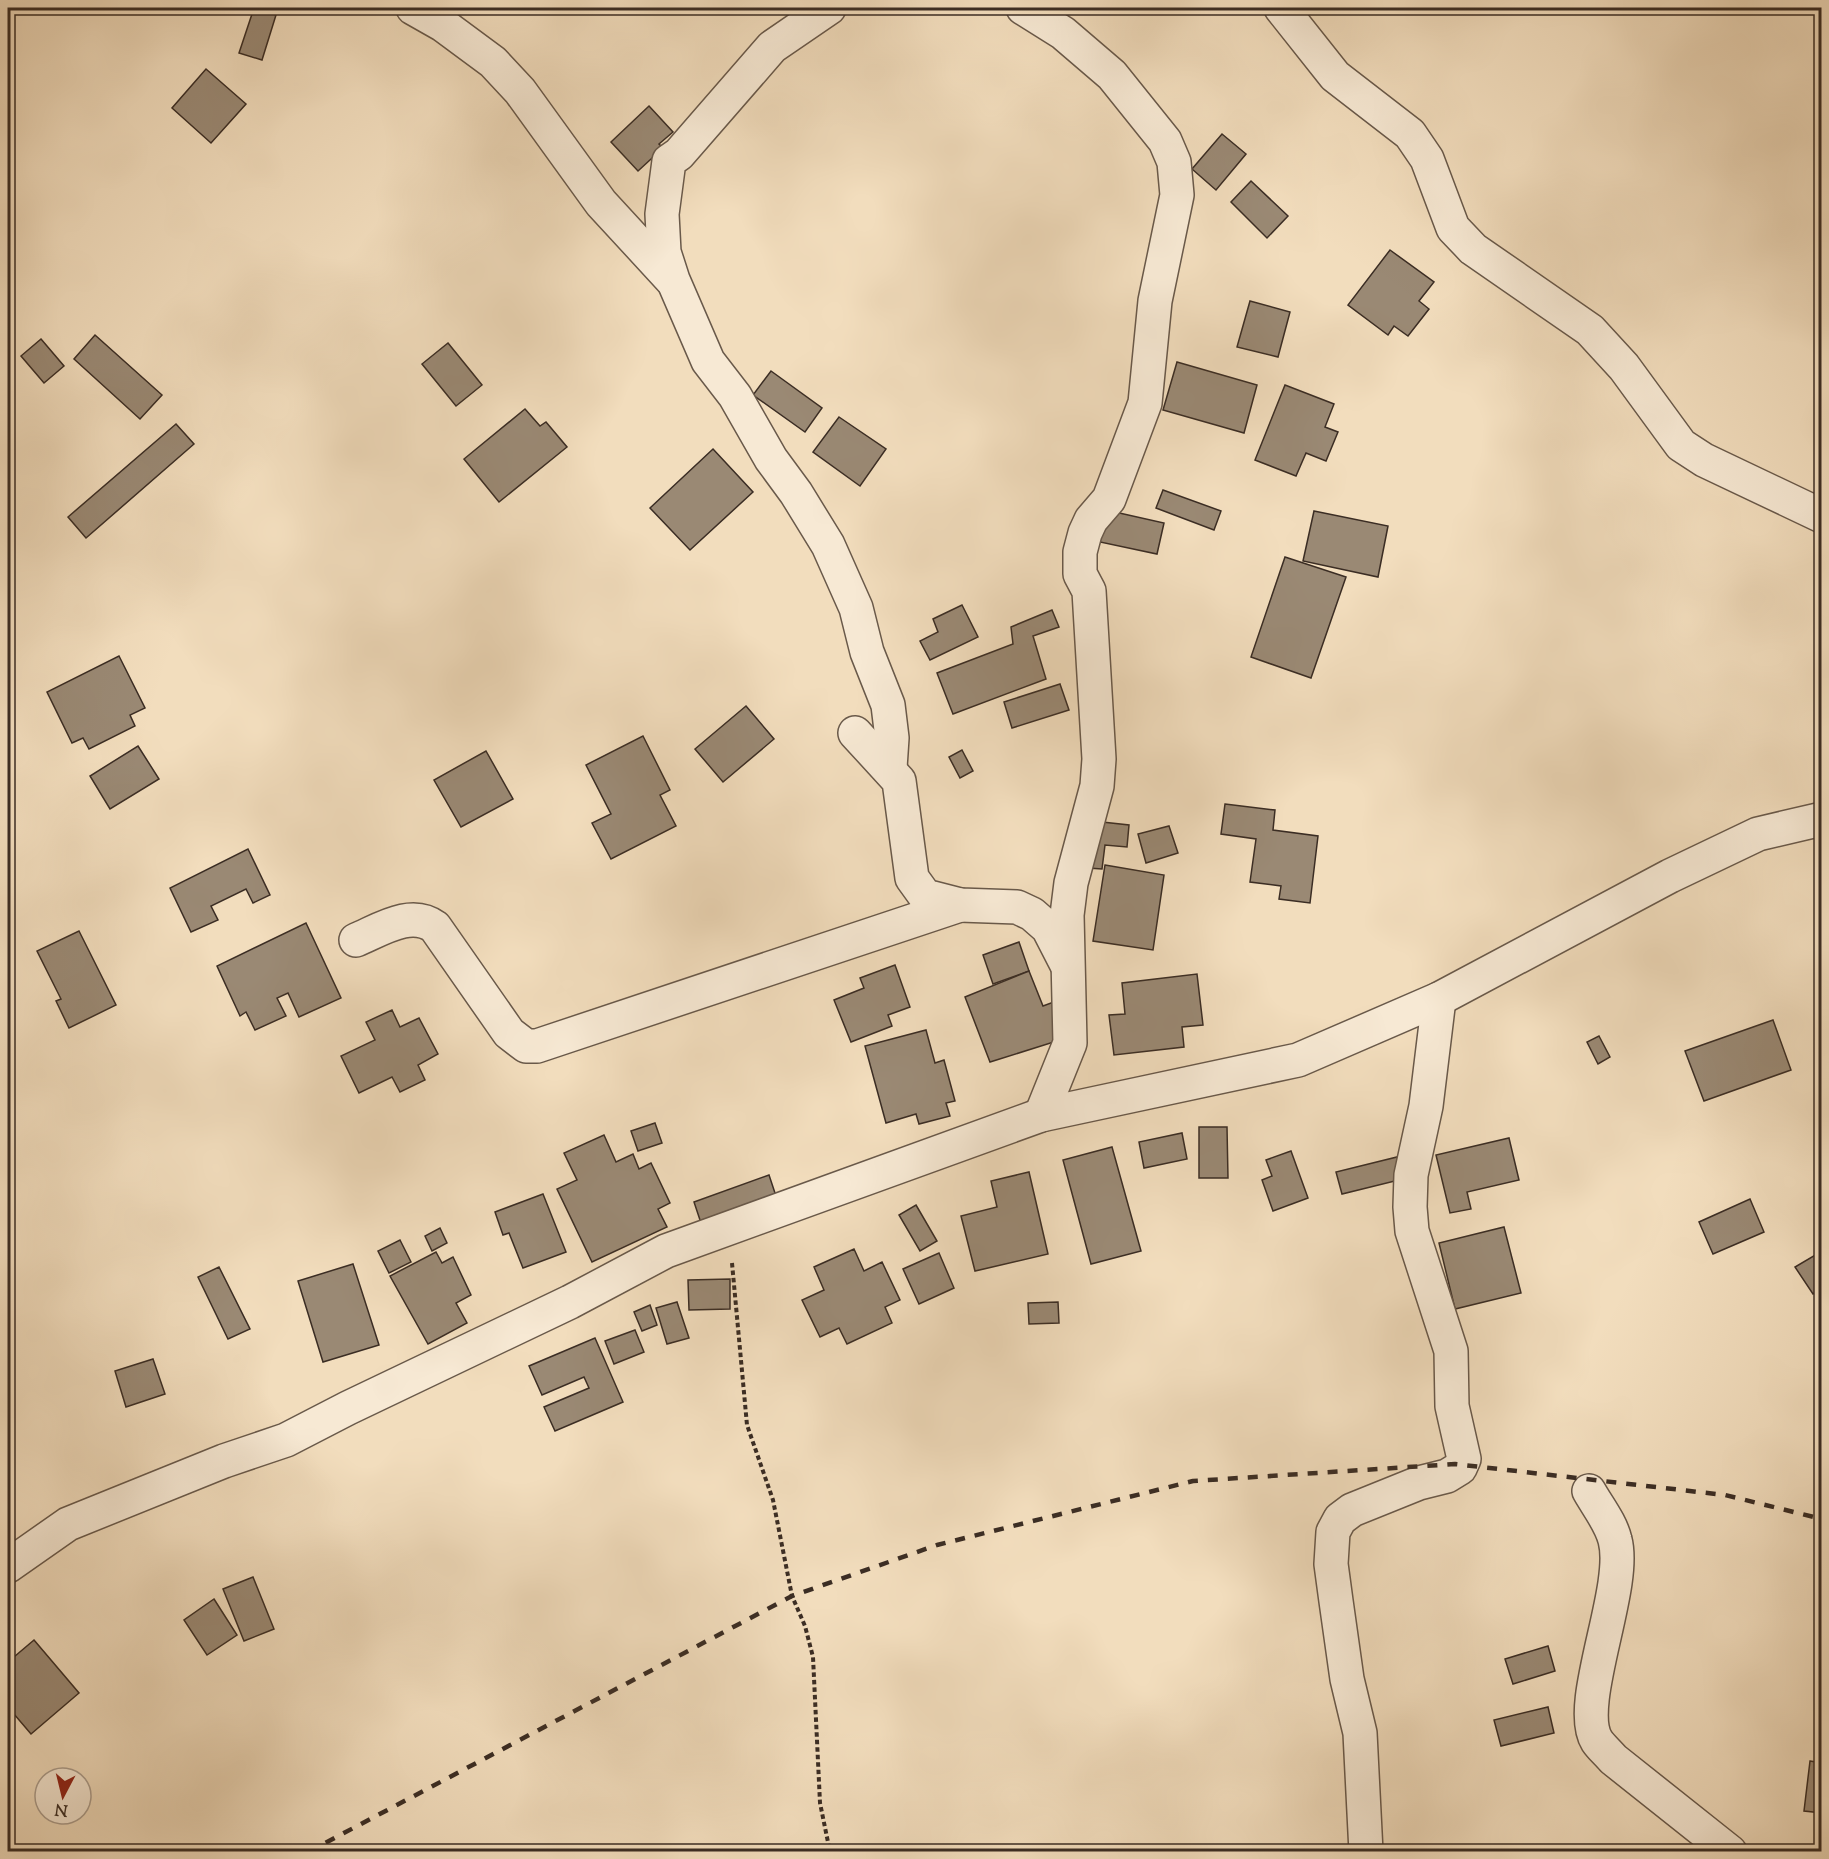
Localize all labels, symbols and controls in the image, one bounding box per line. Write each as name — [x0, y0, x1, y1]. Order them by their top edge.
north arrow — [33, 1766, 93, 1826]
text: N — [54, 1796, 69, 1821]

